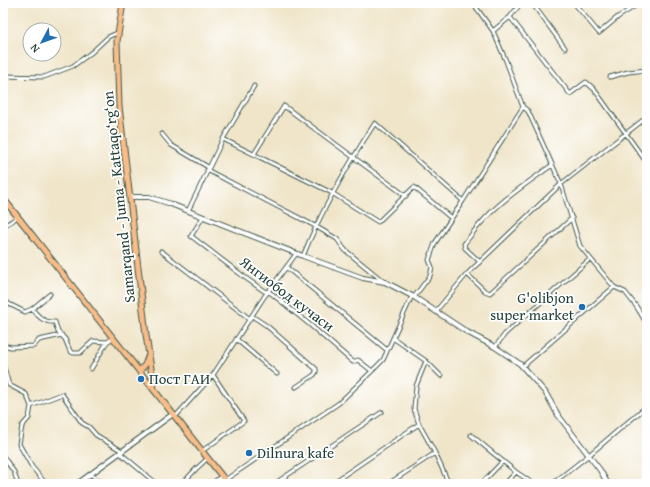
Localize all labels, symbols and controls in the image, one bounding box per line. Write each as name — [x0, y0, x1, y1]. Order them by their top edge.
north arrow — [22, 22, 62, 62]
text: N — [26, 40, 43, 57]
street label: Samarqand - Juma - Kattaqo‘rg‘on — [97, 90, 140, 304]
street label: Янгиобод кучаси — [235, 250, 339, 336]
place label: G'olibjon super market — [490, 287, 575, 325]
marker: G'olibjon super market — [577, 302, 587, 312]
place label: Пост ГАИ — [149, 368, 210, 389]
marker: Пост ГАИ — [136, 374, 146, 384]
place label: Dilnura kafe — [257, 442, 334, 463]
marker: Dilnura kafe — [244, 448, 254, 458]

